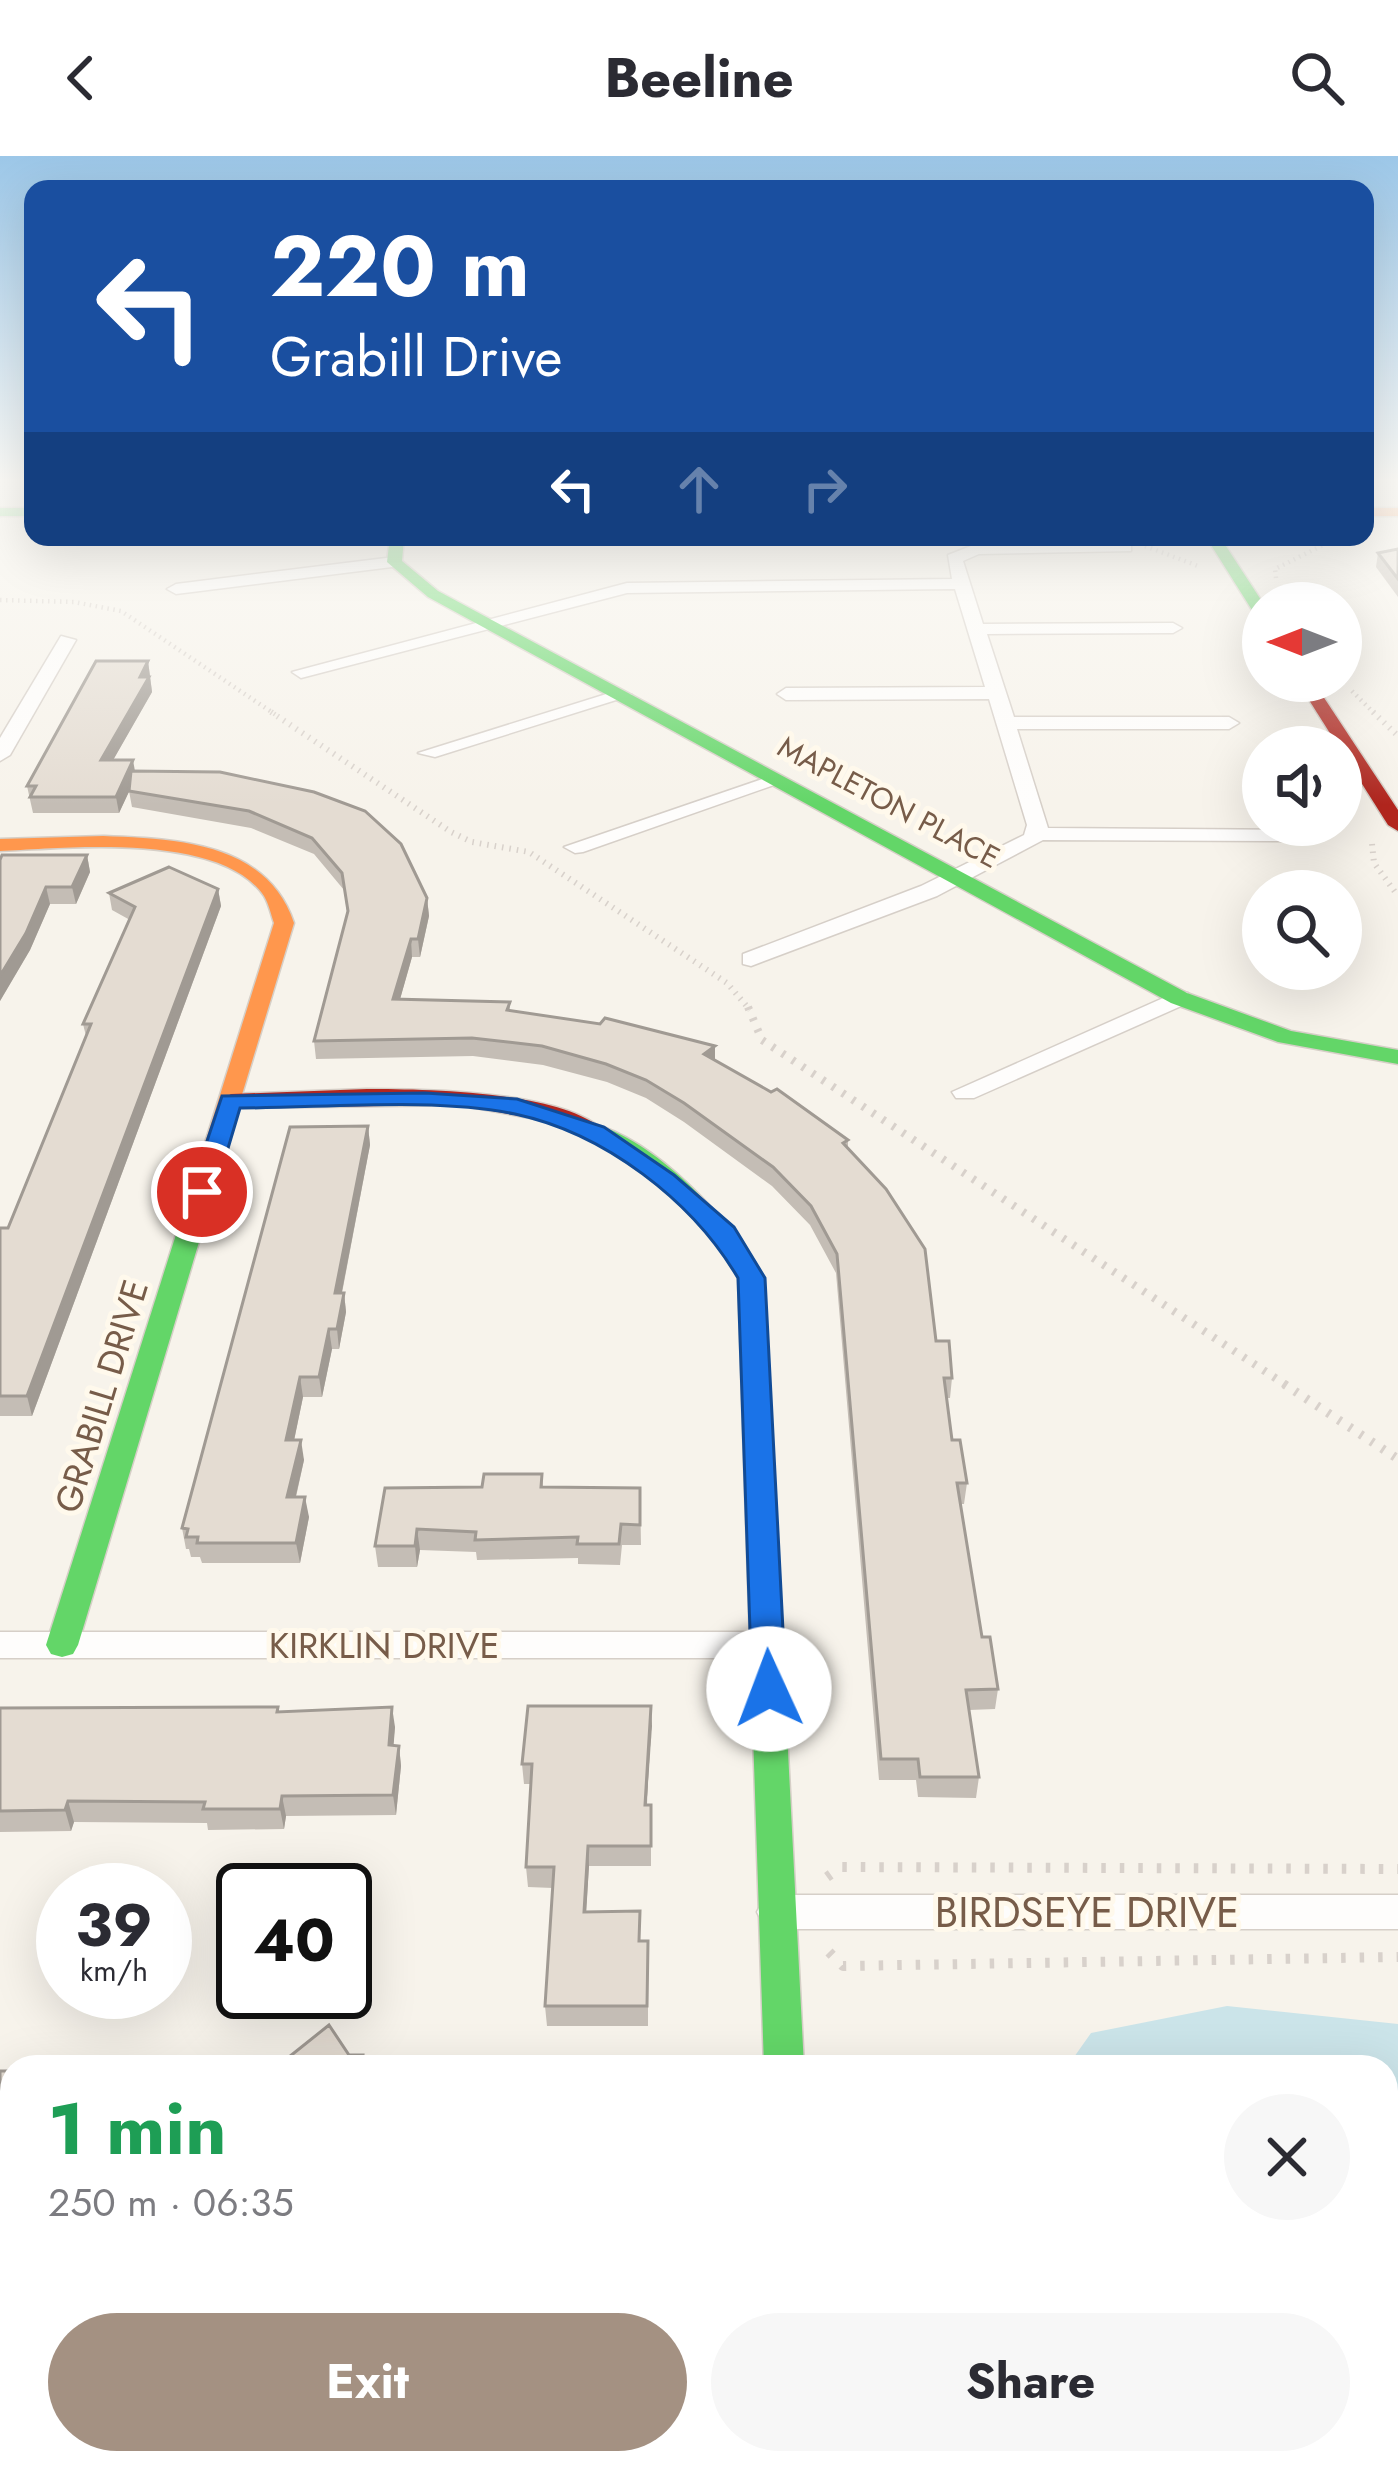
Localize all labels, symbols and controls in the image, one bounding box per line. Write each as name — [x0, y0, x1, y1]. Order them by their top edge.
text: Beeline — [604, 39, 794, 117]
icon: back — [48, 45, 114, 111]
icon: search — [1284, 45, 1350, 111]
text: 220 m — [270, 206, 530, 328]
icon: left — [72, 228, 228, 384]
text: Grabill Drive — [270, 318, 562, 396]
icon: left — [540, 456, 606, 522]
icon: ahead — [666, 456, 732, 522]
icon: right — [792, 456, 858, 522]
north arrow — [1242, 582, 1362, 702]
map controls — [1242, 582, 1362, 990]
street label: MAPLETON PLACE — [770, 725, 1008, 879]
button: sound — [1242, 726, 1362, 846]
button: search — [1242, 870, 1362, 990]
pin — [151, 1141, 253, 1243]
icon: arrive — [169, 1159, 235, 1225]
street label: GRABILL DRIVE — [41, 1273, 161, 1519]
street label: KIRKLIN DRIVE — [269, 1619, 499, 1671]
position arrow — [706, 1626, 832, 1752]
speed limit sign: 40 — [216, 1863, 372, 2019]
text: 39 — [75, 1882, 153, 1969]
street label: BIRDSEYE DRIVE — [935, 1882, 1239, 1943]
text: km/h — [80, 1949, 148, 1992]
text: 1 min — [48, 2077, 227, 2181]
button: close — [1224, 2094, 1350, 2220]
text: 250 m · 06:35 — [48, 2174, 294, 2231]
button: Exit — [48, 2313, 687, 2451]
button: Share — [711, 2313, 1350, 2451]

